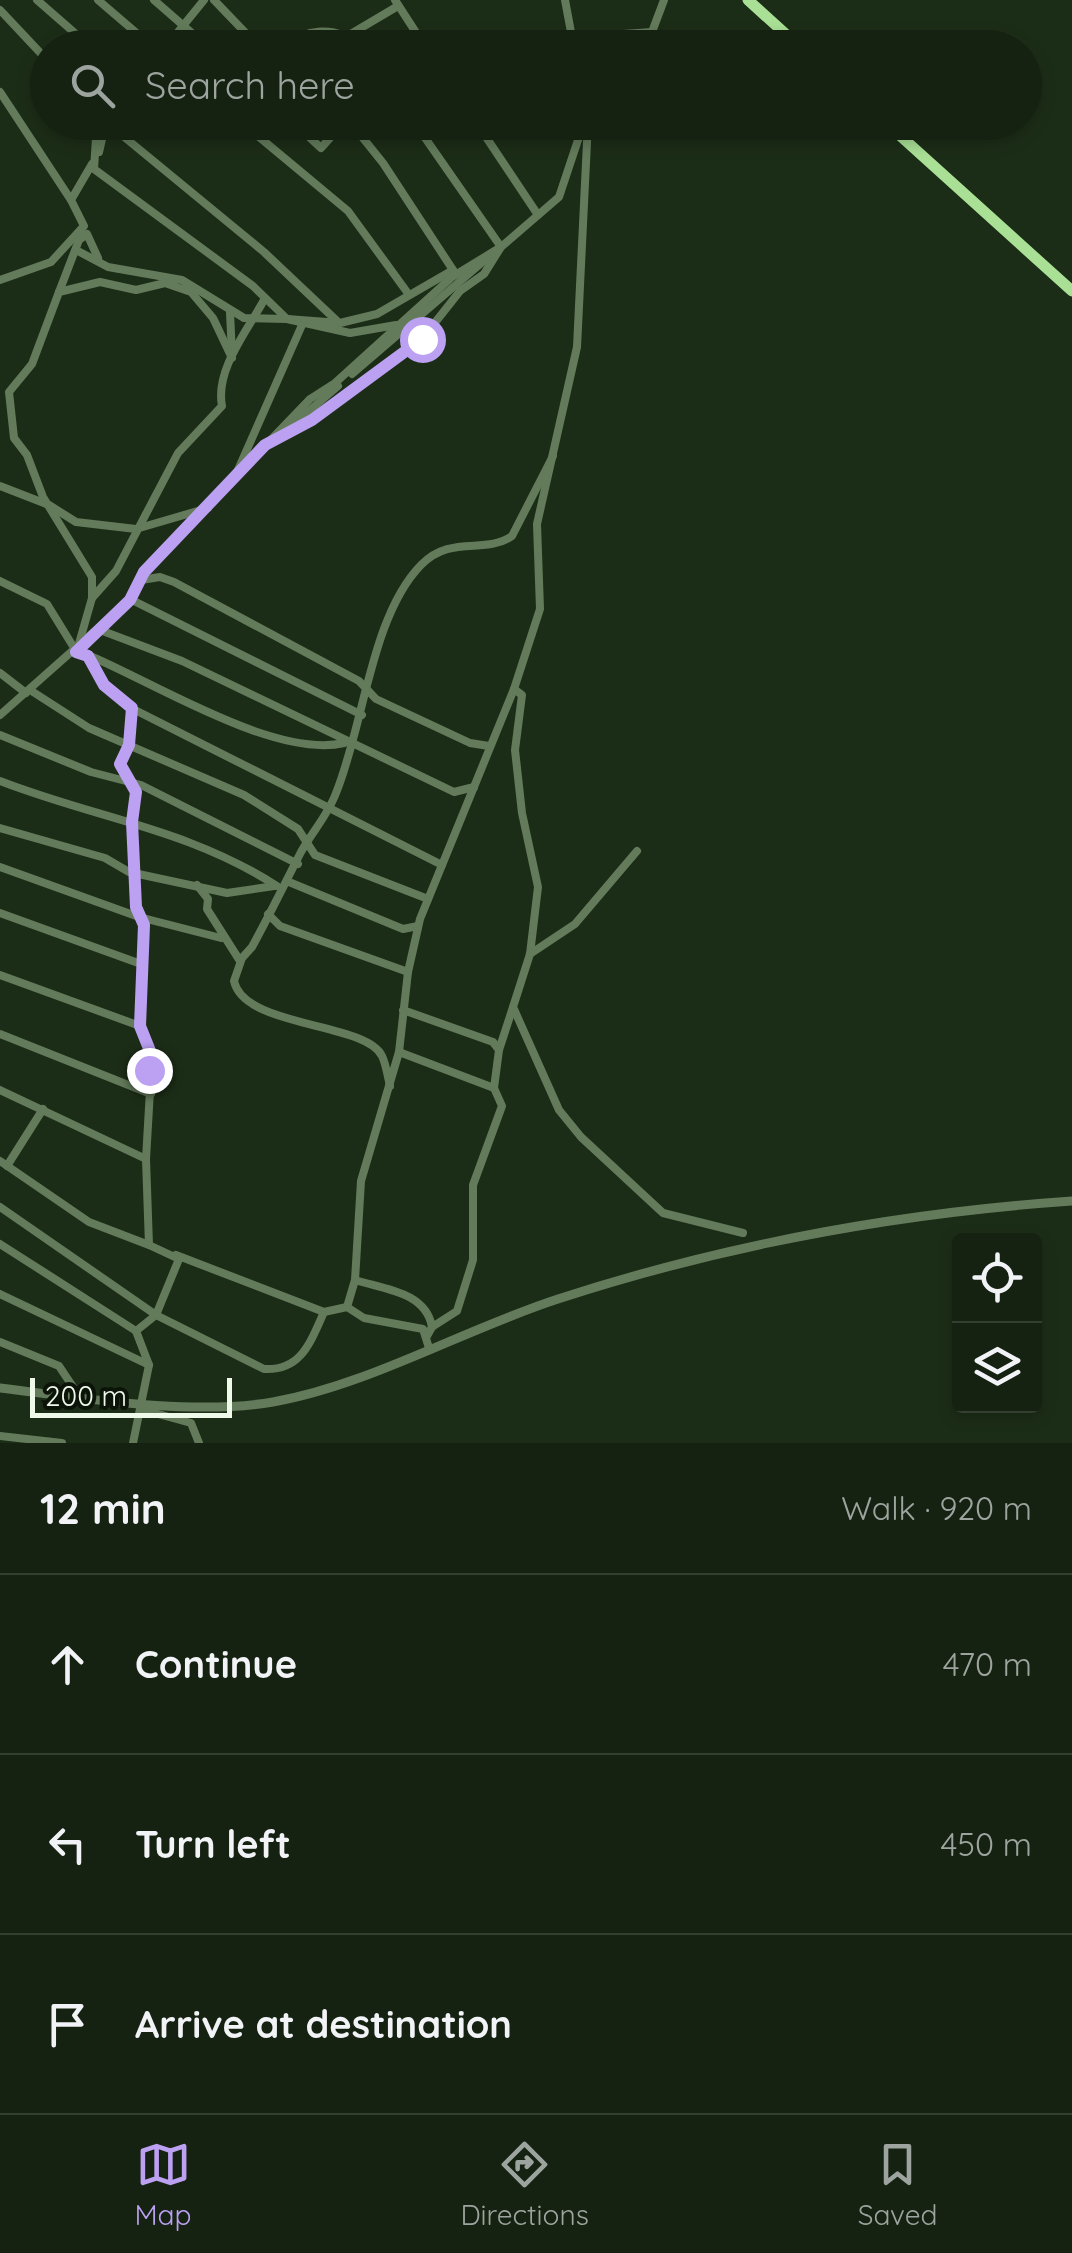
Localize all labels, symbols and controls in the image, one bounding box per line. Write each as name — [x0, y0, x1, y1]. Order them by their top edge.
search box — [30, 30, 1042, 140]
icon: search — [65, 58, 120, 113]
text: Search here — [145, 61, 355, 109]
route start — [400, 317, 446, 363]
route end — [127, 1048, 173, 1094]
map controls — [952, 1233, 1042, 1413]
button: locate — [952, 1233, 1042, 1323]
button: layers — [952, 1323, 1042, 1413]
scale bar — [30, 1373, 232, 1418]
text: 200 m — [45, 1378, 127, 1413]
text: 12 min — [40, 1482, 166, 1535]
text: Walk · 920 m — [841, 1488, 1032, 1528]
icon: ahead — [40, 1637, 95, 1692]
text: Continue — [135, 1640, 297, 1688]
text: 470 m — [943, 1644, 1032, 1684]
icon: left — [40, 1817, 95, 1872]
text: Turn left — [135, 1820, 291, 1868]
text: 450 m — [940, 1824, 1032, 1864]
icon: arrive — [40, 1997, 95, 2052]
text: Arrive at destination — [135, 2000, 512, 2048]
tab: Map — [134, 2137, 192, 2232]
tab: Directions — [460, 2137, 589, 2232]
tab: Saved — [858, 2137, 938, 2232]

